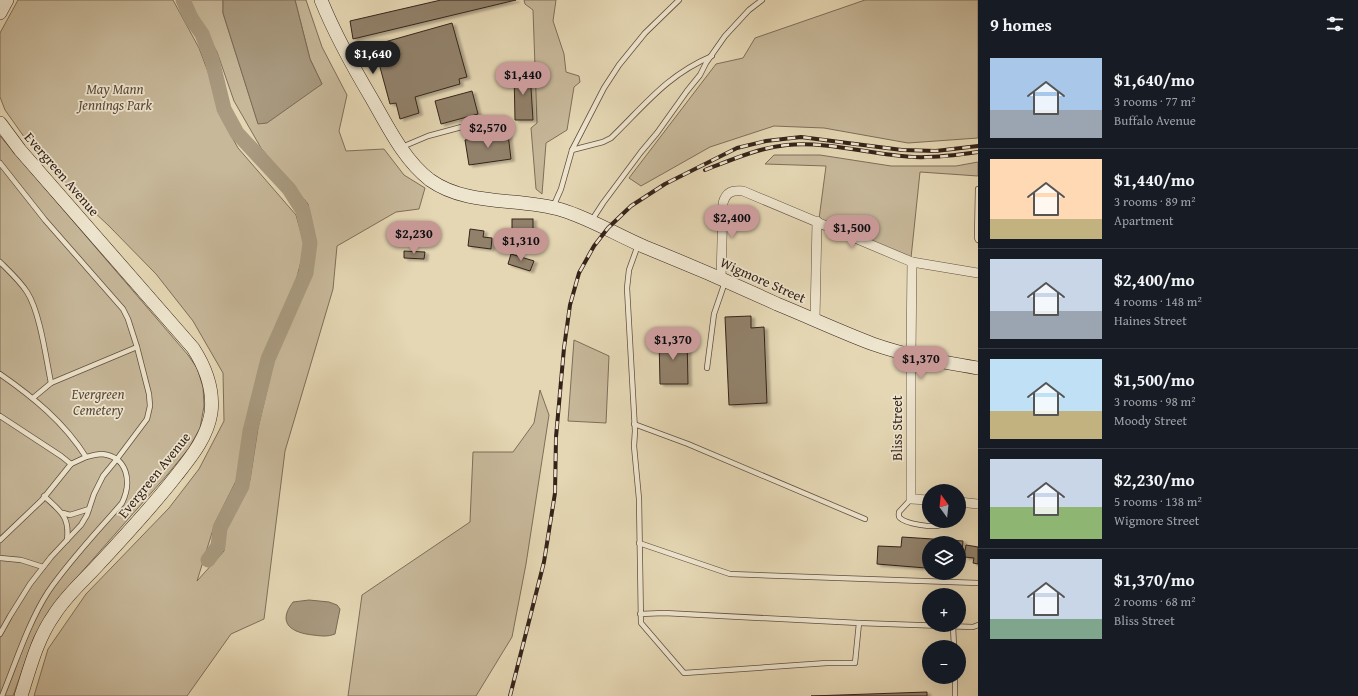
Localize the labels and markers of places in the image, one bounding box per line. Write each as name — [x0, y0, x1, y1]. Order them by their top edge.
pin: $1,640 — [340, 41, 406, 75]
pin: $1,440 — [490, 62, 556, 96]
pin: $2,570 — [455, 115, 521, 149]
pin: $2,400 — [699, 205, 765, 239]
pin: $1,500 — [819, 215, 885, 249]
pin: $2,230 — [381, 221, 447, 255]
pin: $1,310 — [488, 228, 554, 262]
pin: $1,370 — [640, 327, 706, 361]
pin: $1,370 — [888, 346, 954, 380]

